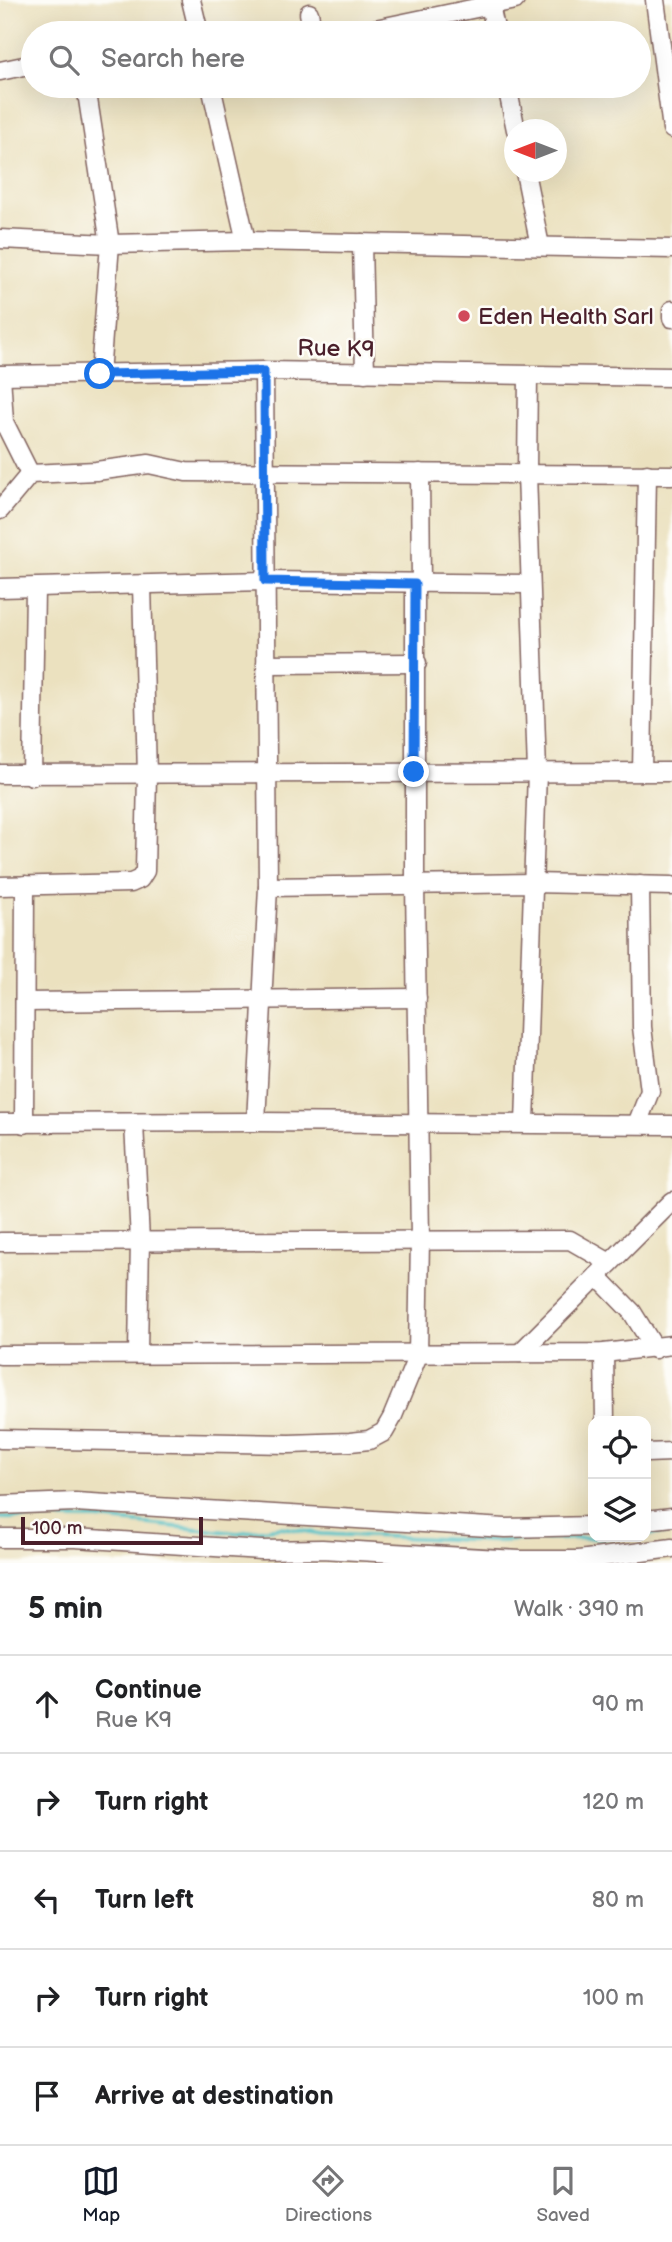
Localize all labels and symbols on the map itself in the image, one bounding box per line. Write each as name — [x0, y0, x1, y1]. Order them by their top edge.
north arrow — [504, 119, 567, 182]
place label: Eden Health Sarl — [478, 303, 654, 331]
marker: Eden Health Sarl — [456, 308, 472, 324]
street label: Rue K9 — [297, 334, 375, 364]
route start — [84, 358, 115, 389]
route end — [398, 756, 429, 787]
scale bar — [21, 1514, 203, 1546]

